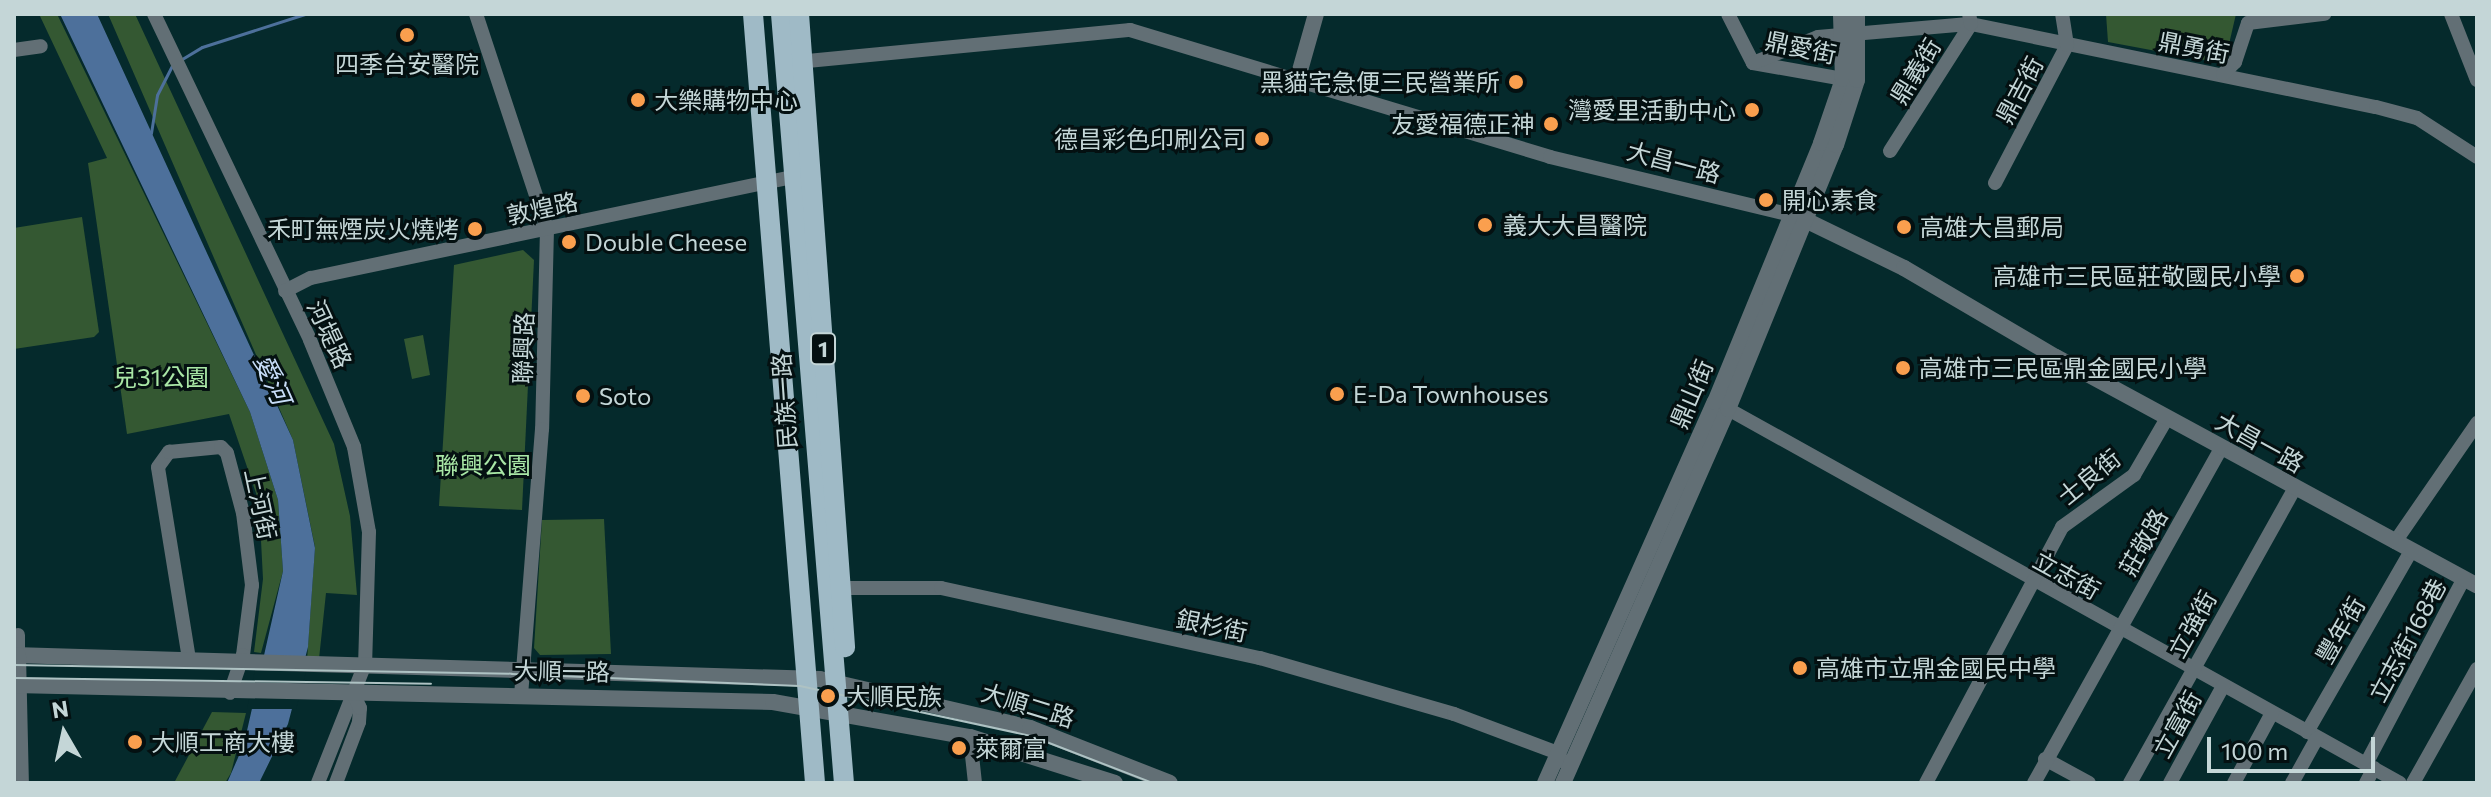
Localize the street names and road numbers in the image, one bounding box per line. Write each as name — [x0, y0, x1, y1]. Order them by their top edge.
street label: 鼎愛街 — [1763, 25, 1839, 69]
street label: 鼎勇街 — [2156, 26, 2232, 68]
street label: 鼎義街 — [1884, 33, 1946, 109]
street label: 鼎吉街 — [1989, 51, 2049, 129]
street label: 大昌一路 — [1624, 136, 1724, 188]
street label: 敦煌路 — [504, 186, 580, 230]
street label: 河堤路 — [302, 295, 358, 373]
street label: 聯興路 — [507, 312, 539, 384]
road number: 1 — [809, 331, 837, 367]
street label: 民族一路 — [766, 352, 802, 450]
street label: 鼎山街 — [1664, 355, 1718, 433]
street label: 大昌一路 — [2211, 406, 2309, 478]
street label: 士良街 — [2052, 443, 2126, 511]
street label: 上河街 — [239, 466, 283, 542]
street label: 莊敬路 — [2113, 504, 2173, 580]
street label: 立志街 — [2029, 545, 2105, 605]
street label: 立志街168巷 — [2363, 573, 2451, 707]
street label: 立強街 — [2162, 586, 2222, 662]
street label: 豐年街 — [2310, 592, 2370, 668]
street label: 銀杉街 — [1174, 603, 1250, 647]
street label: 大順一路 — [514, 656, 610, 686]
street label: 大順二路 — [978, 677, 1078, 733]
street label: 立富街 — [2147, 686, 2207, 762]

